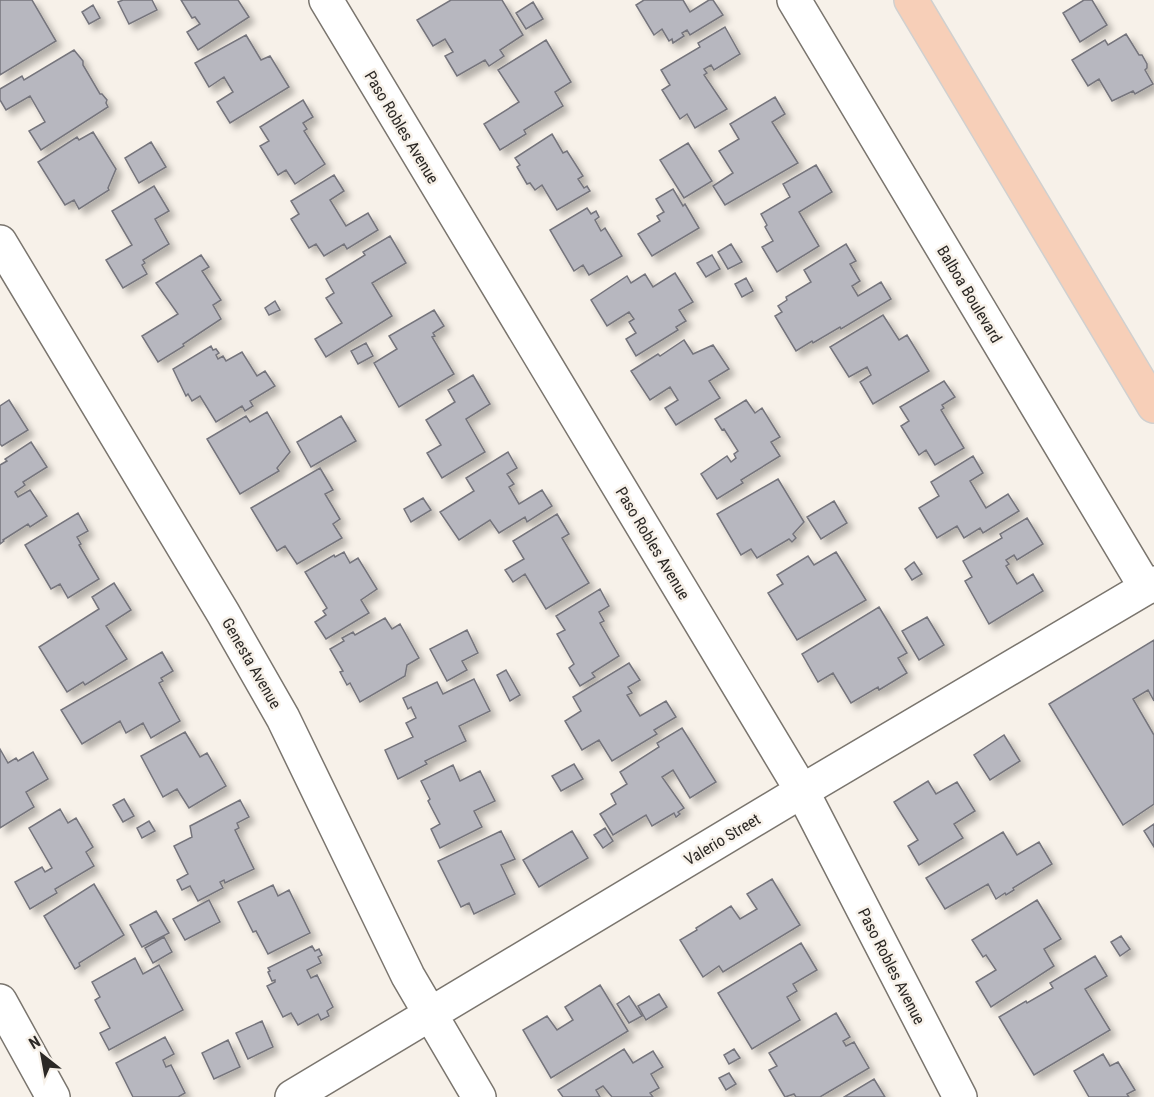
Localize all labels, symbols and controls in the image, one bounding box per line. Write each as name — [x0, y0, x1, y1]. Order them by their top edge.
street label: Paso Robles Avenue — [360, 67, 443, 187]
street label: Balboa Boulevard — [933, 242, 1006, 346]
street label: Paso Robles Avenue — [611, 483, 694, 603]
street label: Genesta Avenue — [218, 614, 285, 712]
street label: Valerio Street — [681, 809, 764, 870]
street label: Paso Robles Avenue — [854, 905, 929, 1028]
north arrow — [12, 1025, 72, 1085]
text: N — [25, 1032, 44, 1053]

